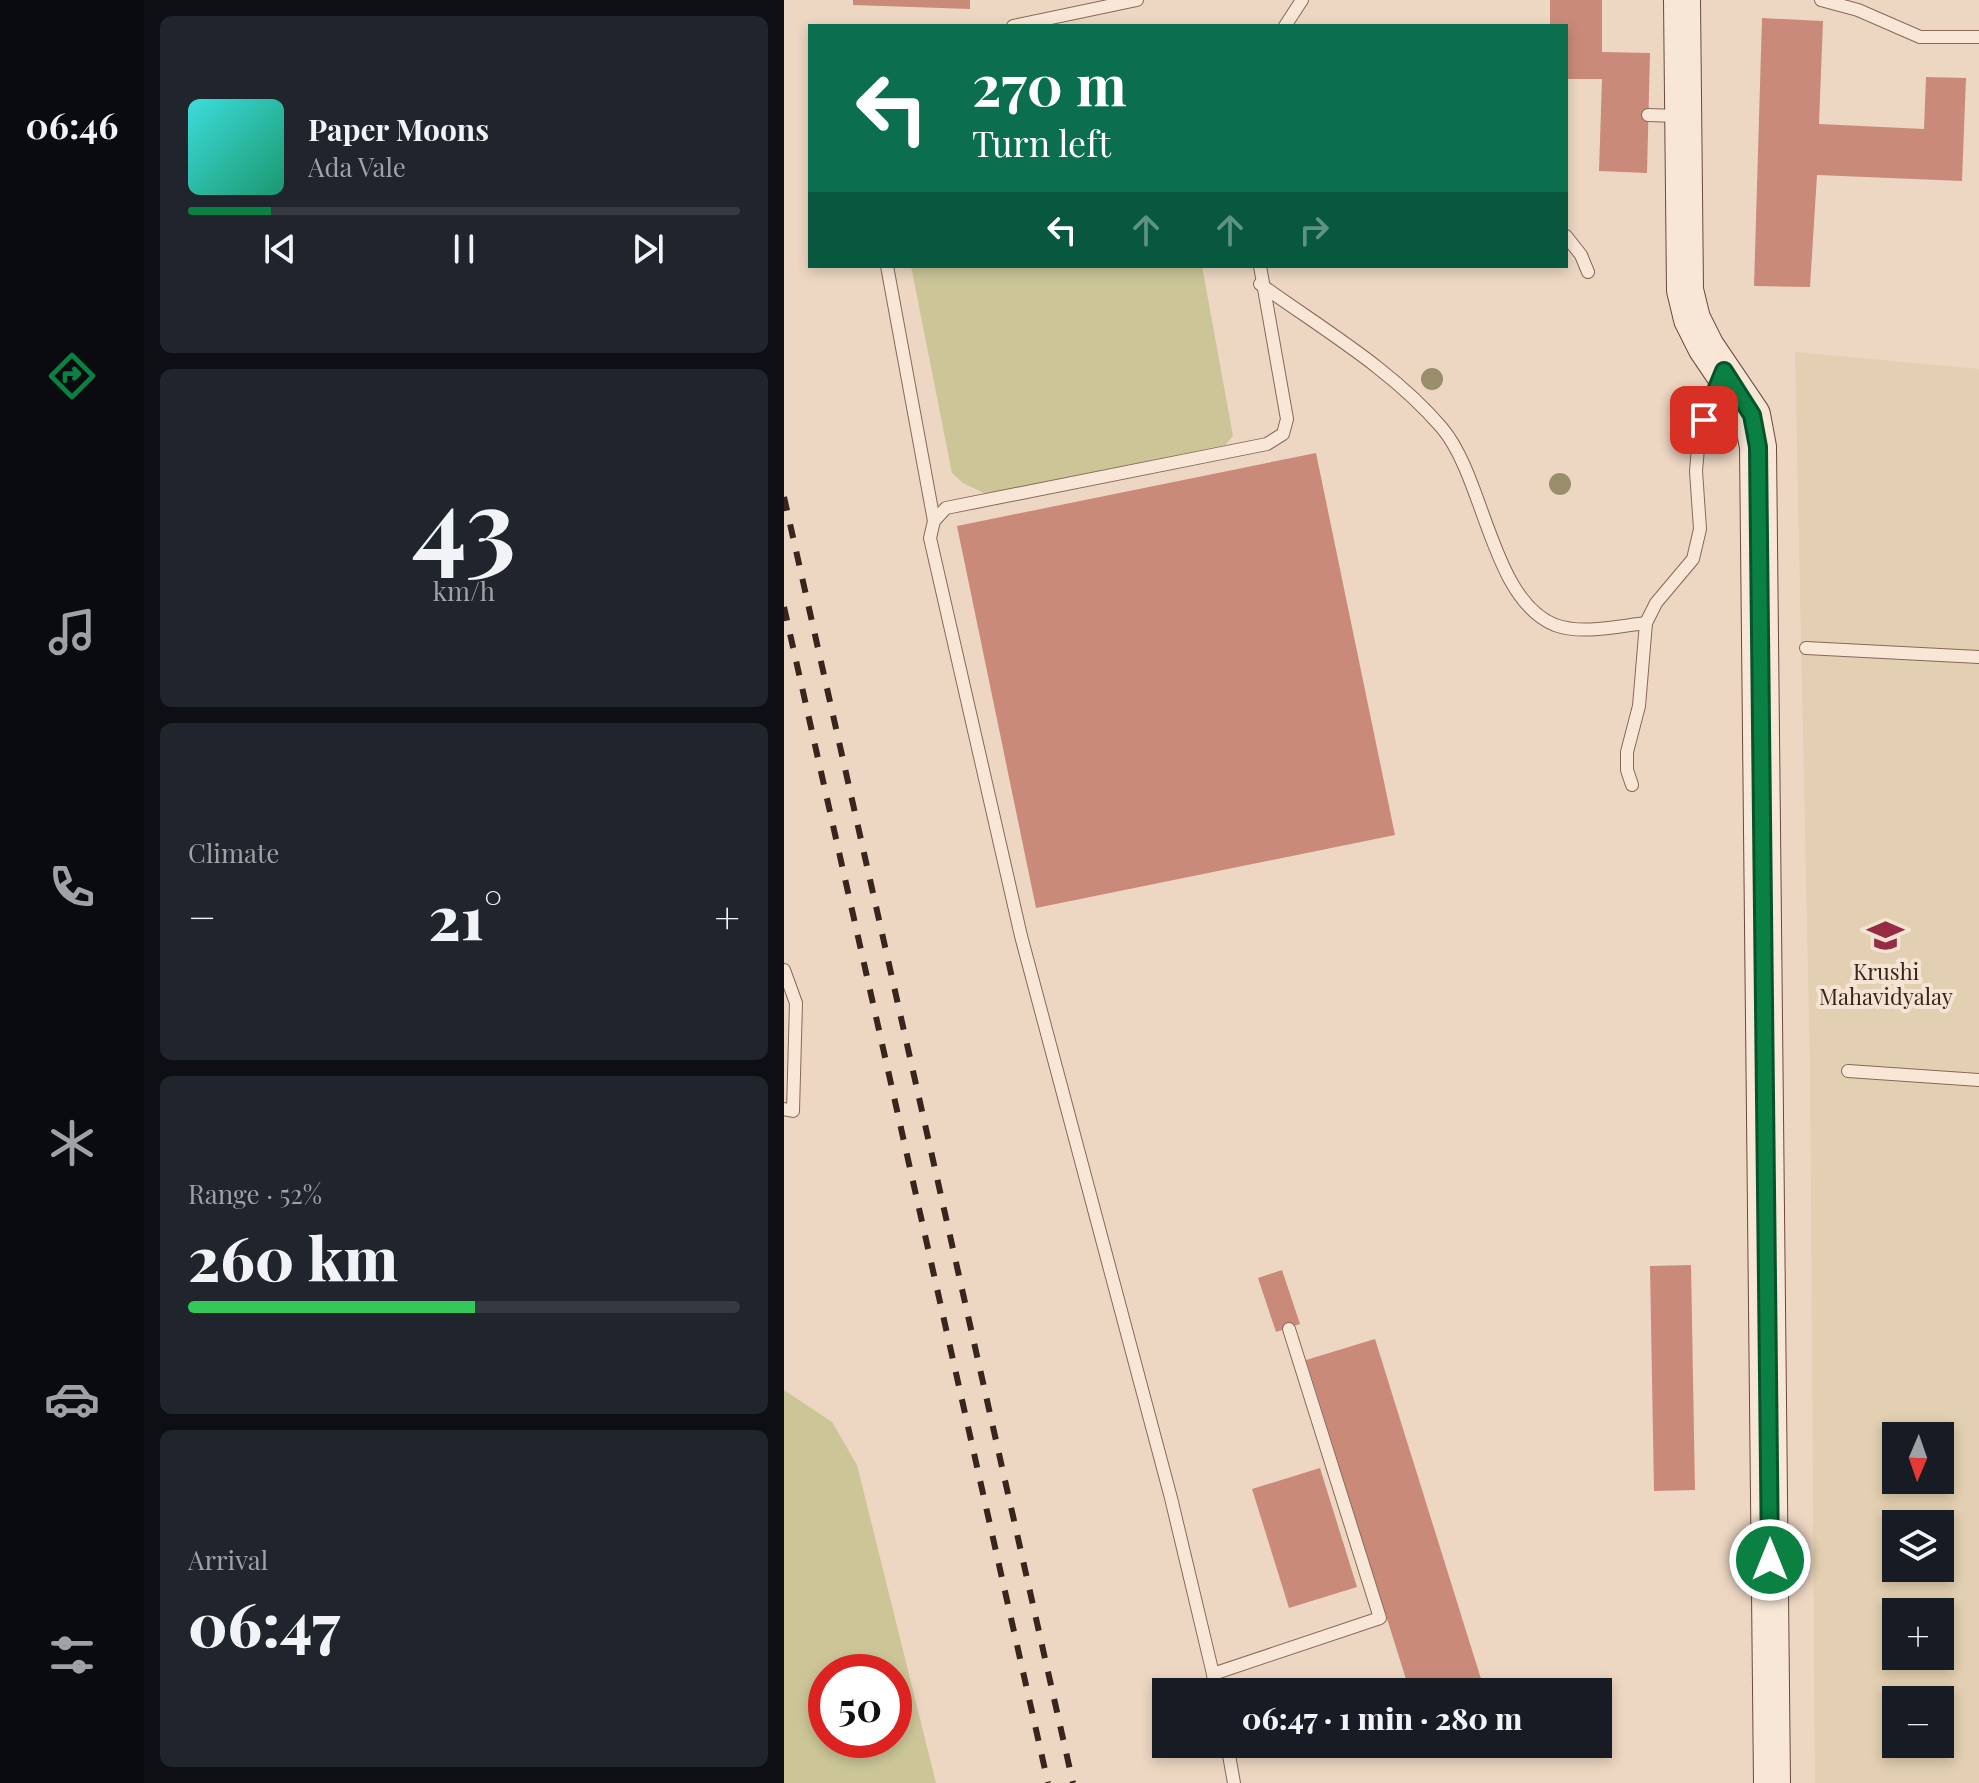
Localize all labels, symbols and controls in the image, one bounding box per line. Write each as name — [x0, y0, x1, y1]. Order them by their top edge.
text: 270 m — [972, 46, 1127, 121]
icon: left — [840, 56, 944, 160]
text: 06:46 — [25, 100, 119, 148]
text: Paper Moons — [308, 109, 489, 149]
text: Turn left — [972, 118, 1111, 166]
text: Ada Vale — [308, 149, 406, 184]
icon: left — [1040, 208, 1084, 252]
icon: ahead — [1124, 208, 1168, 252]
icon: ahead — [1208, 208, 1252, 252]
icon: right — [1292, 208, 1336, 252]
icon: previous — [258, 227, 302, 271]
icon: pause — [442, 227, 486, 271]
icon: next — [626, 227, 670, 271]
icon: directions — [44, 348, 100, 404]
pin — [1670, 386, 1738, 454]
icon: arrive — [1682, 398, 1726, 442]
text: 43 — [412, 451, 516, 590]
text: km/h — [433, 573, 495, 608]
icon: music — [44, 604, 100, 660]
text: Climate — [188, 835, 279, 870]
icon: phone — [44, 859, 100, 915]
text: 21° — [429, 875, 502, 955]
text: − — [188, 886, 216, 945]
text: + — [714, 886, 740, 945]
school or university icon: Krushi Mahavidyalay — [1867, 917, 1905, 955]
place label: Krushi Mahavidyalay — [1819, 956, 1953, 1011]
icon: climate — [44, 1115, 100, 1171]
text: Range · 52% — [188, 1176, 322, 1211]
text: 260 km — [188, 1216, 398, 1296]
icon: car — [44, 1371, 100, 1427]
north arrow — [1882, 1422, 1954, 1494]
map controls — [1882, 1422, 1954, 1758]
button: layers — [1882, 1510, 1954, 1582]
position arrow — [1728, 1518, 1812, 1602]
text: Arrival — [188, 1542, 268, 1577]
text: 06:47 — [188, 1582, 340, 1662]
button: + — [1882, 1598, 1954, 1670]
icon: filters — [44, 1627, 100, 1683]
speed limit sign: 50 — [808, 1654, 912, 1758]
button: − — [1882, 1686, 1954, 1758]
text: 06:47 · 1 min · 280 m — [1242, 1698, 1522, 1738]

